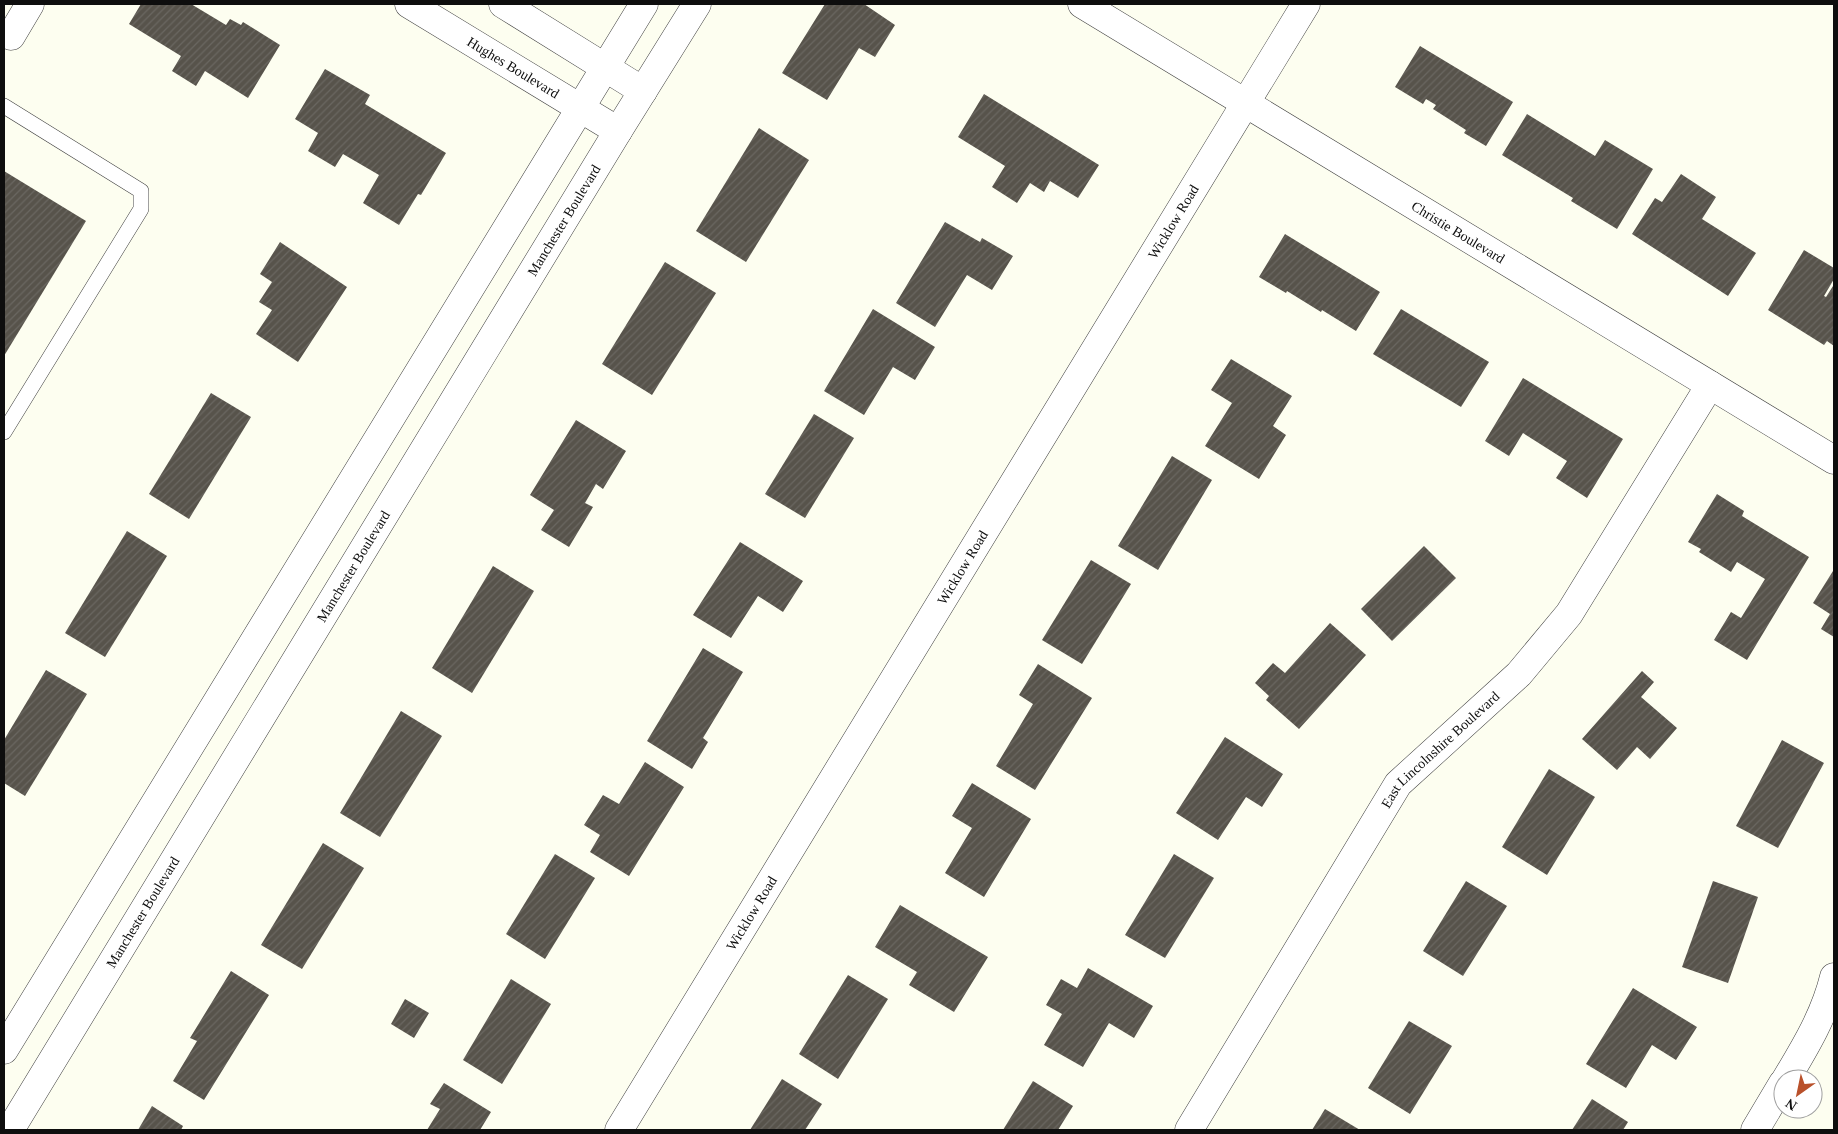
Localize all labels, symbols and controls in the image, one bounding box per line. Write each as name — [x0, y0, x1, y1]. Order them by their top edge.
street label: Hughes Boulevard — [464, 34, 562, 101]
street label: Manchester Boulevard — [525, 162, 604, 279]
street label: Wicklow Road — [1145, 182, 1202, 262]
street label: Christie Boulevard — [1409, 199, 1507, 267]
street label: Manchester Boulevard — [314, 508, 393, 625]
street label: Wicklow Road — [934, 528, 991, 607]
street label: East Lincolnshire Boulevard — [1378, 689, 1502, 811]
street label: Manchester Boulevard — [104, 854, 182, 971]
street label: Wicklow Road — [723, 874, 780, 953]
north arrow — [1773, 1069, 1823, 1119]
text: N — [1783, 1095, 1800, 1114]

